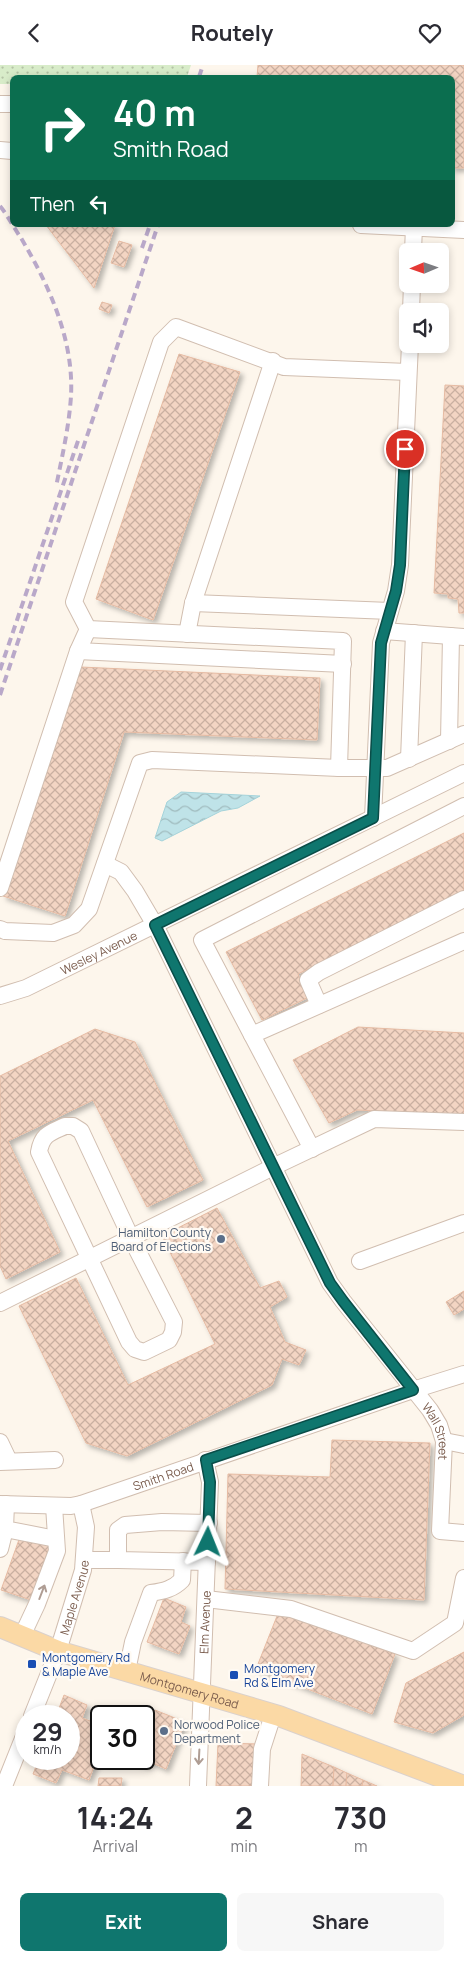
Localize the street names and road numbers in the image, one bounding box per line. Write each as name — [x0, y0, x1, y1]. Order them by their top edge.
street label: Wesley Avenue — [57, 926, 140, 978]
street label: Wall Street — [419, 1399, 452, 1461]
street label: Smith Road — [130, 1458, 196, 1494]
street label: Maple Avenue — [55, 1560, 92, 1637]
street label: Elm Avenue — [195, 1590, 214, 1654]
street label: Montgomery Road — [138, 1667, 241, 1712]

